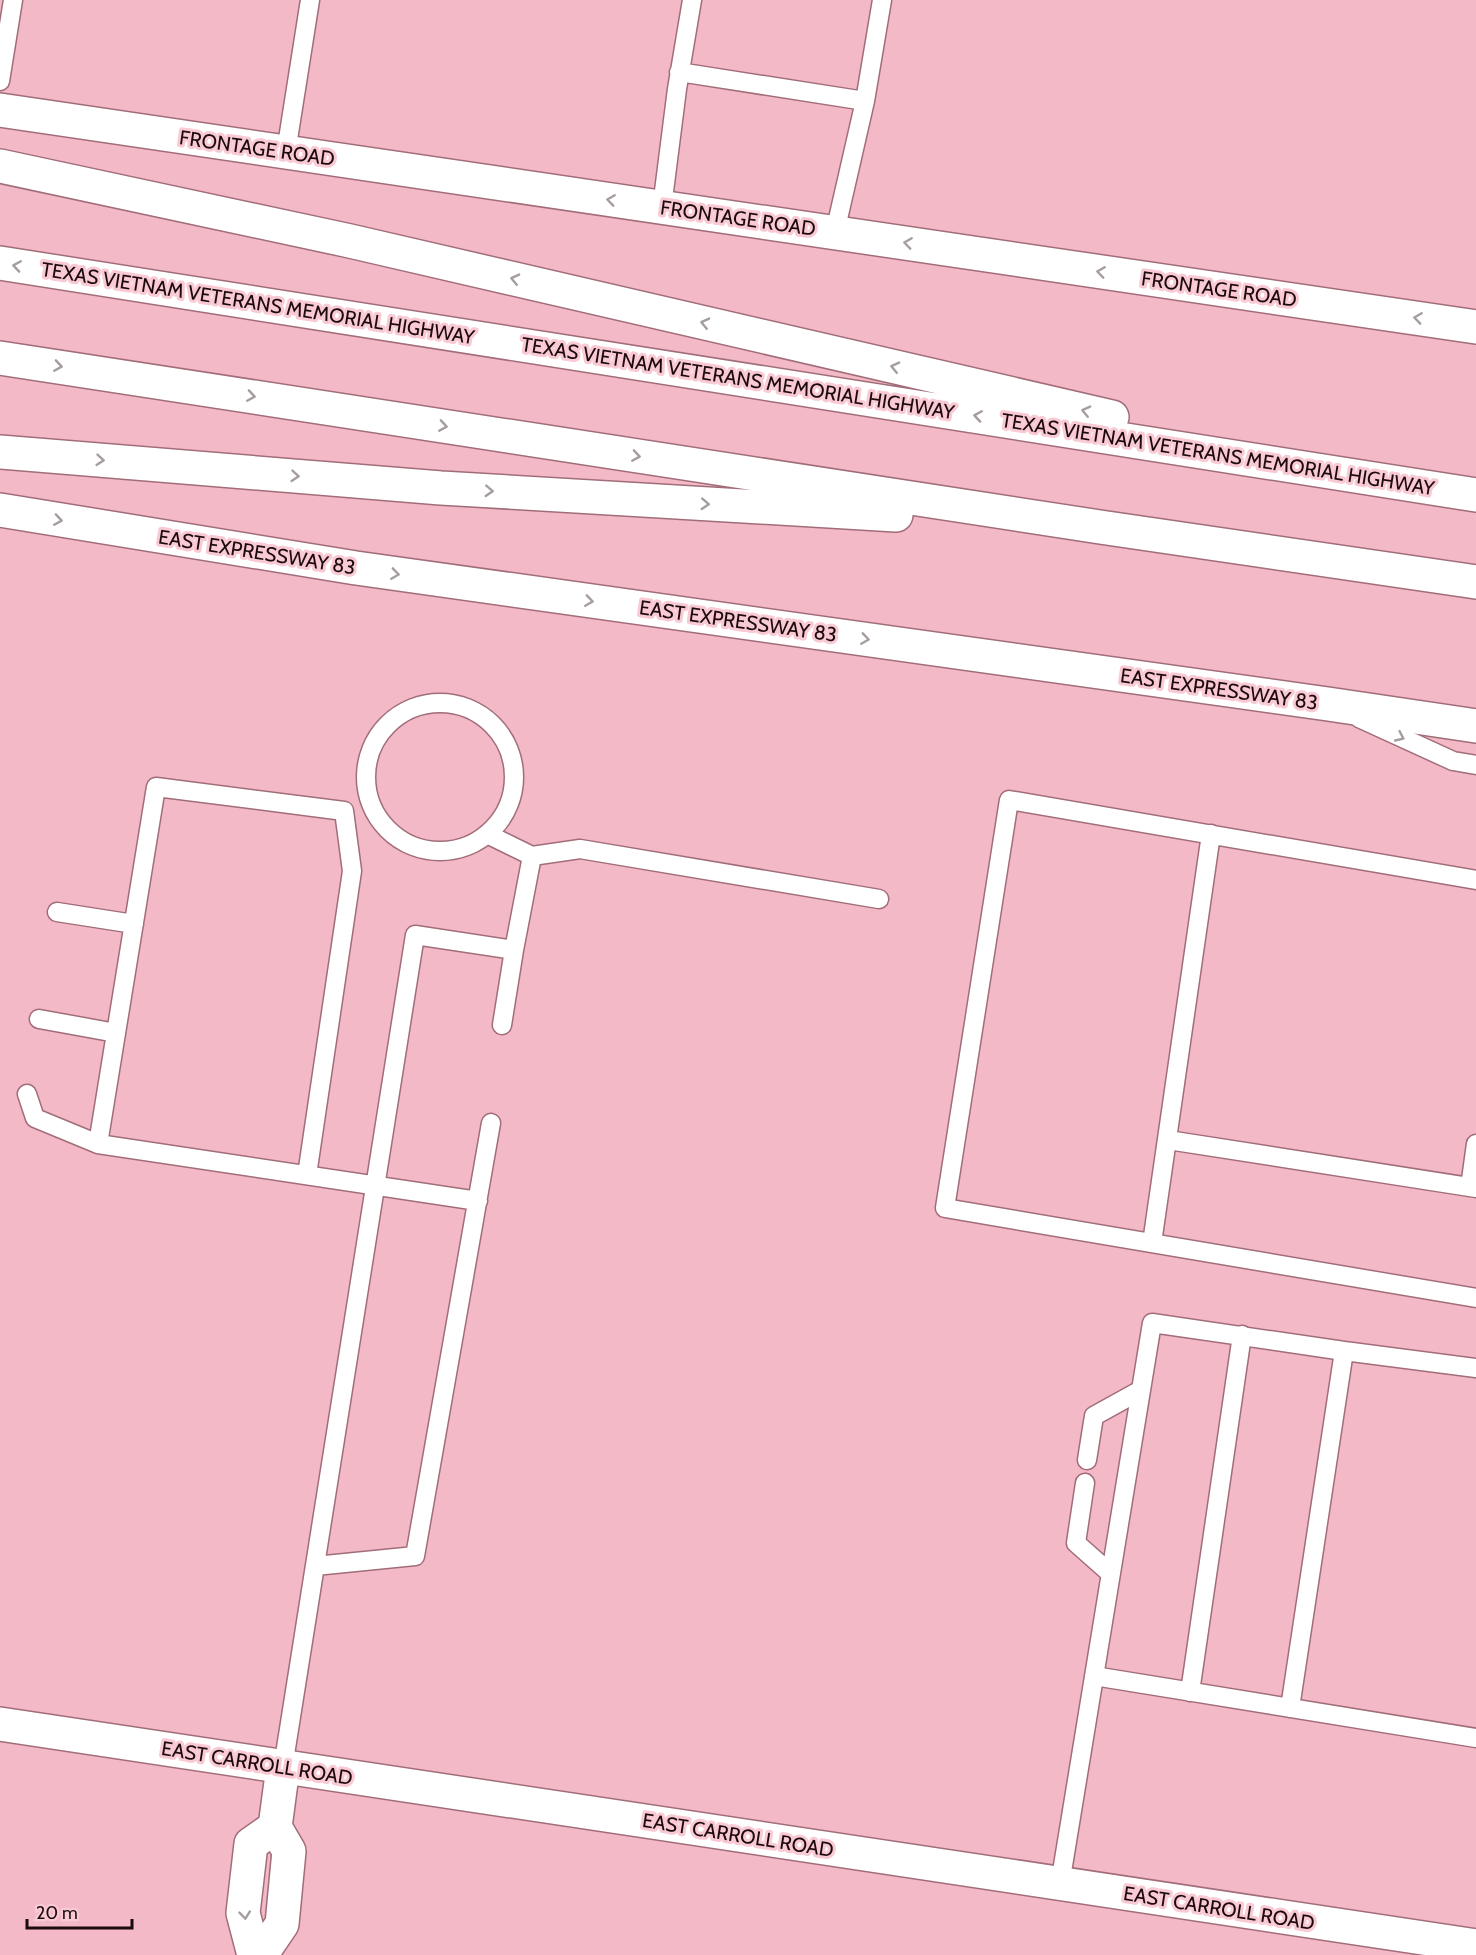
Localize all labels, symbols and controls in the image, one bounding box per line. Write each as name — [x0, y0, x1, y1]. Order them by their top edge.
street label: FRONTAGE ROAD — [178, 125, 336, 171]
one-way arrow — [606, 194, 615, 206]
street label: FRONTAGE ROAD — [659, 195, 817, 241]
one-way arrow — [903, 238, 912, 250]
street label: TEXAS VIETNAM VETERANS MEMORIAL HIGHWAY — [40, 257, 477, 349]
one-way arrow — [13, 260, 22, 272]
one-way arrow — [1096, 266, 1105, 278]
street label: FRONTAGE ROAD — [1140, 266, 1298, 312]
one-way arrow — [511, 274, 521, 287]
one-way arrow — [1414, 313, 1423, 325]
one-way arrow — [701, 318, 711, 331]
street label: TEXAS VIETNAM VETERANS MEMORIAL HIGHWAY — [520, 332, 957, 424]
one-way arrow — [53, 360, 62, 372]
one-way arrow — [891, 361, 901, 374]
one-way arrow — [246, 390, 255, 402]
one-way arrow — [1081, 405, 1091, 418]
street label: TEXAS VIETNAM VETERANS MEMORIAL HIGHWAY — [1000, 408, 1437, 500]
one-way arrow — [973, 410, 983, 423]
one-way arrow — [438, 419, 448, 432]
one-way arrow — [631, 449, 641, 461]
one-way arrow — [96, 454, 105, 467]
one-way arrow — [290, 469, 299, 482]
one-way arrow — [485, 484, 494, 497]
one-way arrow — [700, 497, 709, 510]
one-way arrow — [53, 513, 62, 525]
street label: EAST EXPRESSWAY 83 — [157, 525, 357, 579]
one-way arrow — [391, 567, 400, 579]
one-way arrow — [584, 594, 593, 606]
street label: EAST EXPRESSWAY 83 — [638, 595, 838, 647]
one-way arrow — [860, 633, 870, 645]
street label: EAST EXPRESSWAY 83 — [1119, 663, 1319, 715]
one-way arrow — [1393, 730, 1404, 742]
street label: EAST CARROLL ROAD — [160, 1736, 354, 1790]
street label: EAST CARROLL ROAD — [641, 1808, 835, 1862]
street label: EAST CARROLL ROAD — [1122, 1881, 1316, 1935]
scale bar — [27, 1892, 132, 1930]
text: 20 m — [36, 1902, 78, 1924]
one-way arrow — [238, 1910, 251, 1920]

